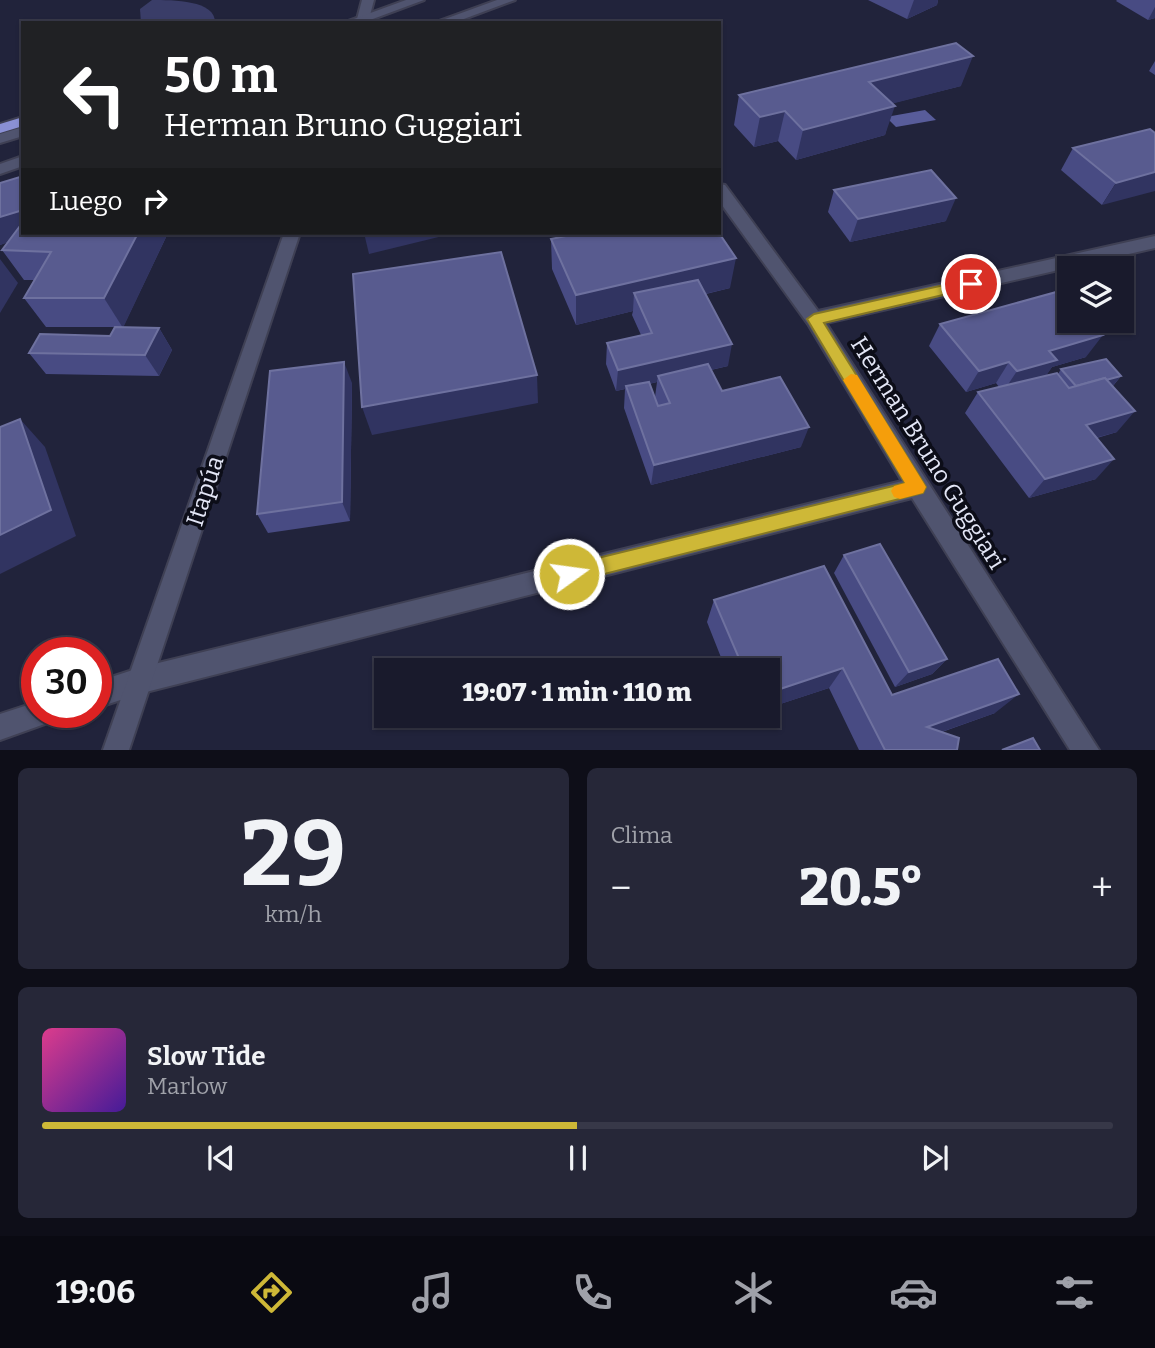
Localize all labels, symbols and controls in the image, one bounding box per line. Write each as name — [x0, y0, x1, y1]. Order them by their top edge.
text: 50 m — [164, 46, 277, 105]
icon: left — [49, 49, 140, 140]
text: Herman Bruno Guggiari — [164, 106, 522, 144]
icon: right — [136, 182, 174, 220]
text: Luego — [49, 186, 122, 217]
pin — [941, 254, 1001, 314]
map controls — [1057, 256, 1134, 333]
button: layers — [1057, 256, 1134, 333]
icon: arrive — [952, 265, 990, 303]
street label: Herman Bruno Guggiari — [845, 332, 1011, 574]
street label: Itapúa — [181, 452, 229, 530]
position arrow — [532, 537, 606, 611]
speed limit sign: 30 — [21, 637, 112, 728]
text: 19:07 · 1 min · 110 m — [462, 677, 692, 708]
text: 29 — [241, 800, 346, 909]
text: Clima — [611, 821, 673, 849]
text: 20.5° — [799, 856, 924, 919]
text: − — [611, 865, 631, 911]
text: + — [1091, 865, 1113, 911]
text: km/h — [265, 900, 322, 928]
text: Slow Tide — [147, 1041, 266, 1072]
text: Marlow — [147, 1072, 227, 1100]
icon: previous — [202, 1139, 240, 1177]
icon: pause — [559, 1139, 597, 1177]
icon: next — [916, 1139, 954, 1177]
icon: directions — [247, 1268, 296, 1317]
icon: music — [408, 1268, 457, 1317]
icon: phone — [568, 1268, 617, 1317]
icon: climate — [729, 1268, 778, 1317]
icon: car — [889, 1268, 938, 1317]
icon: filters — [1050, 1268, 1099, 1317]
text: 19:06 — [56, 1273, 135, 1311]

